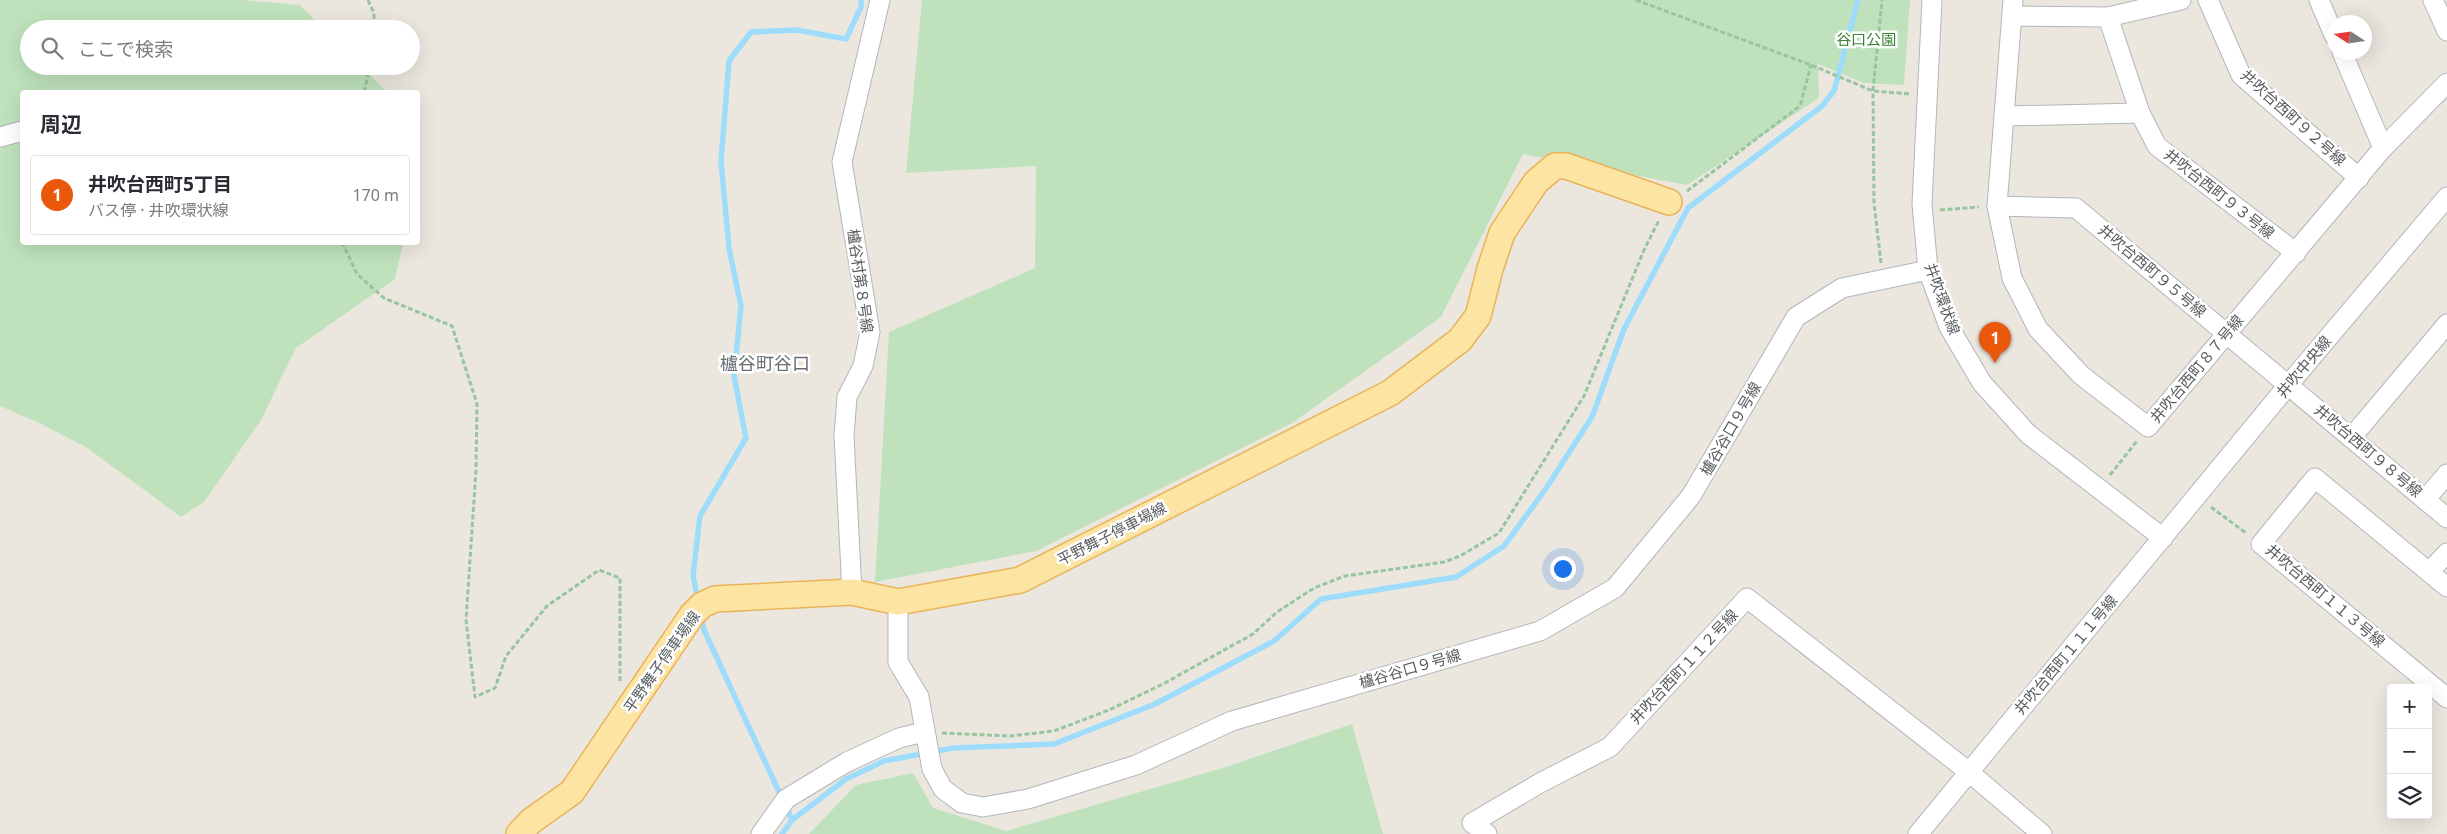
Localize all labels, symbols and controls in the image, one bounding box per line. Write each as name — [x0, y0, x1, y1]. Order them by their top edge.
north arrow — [2327, 15, 2372, 60]
search box — [20, 20, 420, 75]
park label: 谷口公園 — [1836, 29, 1896, 49]
icon: search — [38, 34, 66, 62]
text: ここで検索 — [78, 36, 173, 62]
street label: 井吹台西町９２号線 — [2237, 65, 2351, 170]
text: 周辺 — [40, 110, 82, 138]
street label: 井吹台西町９３号線 — [2160, 144, 2279, 243]
text: 井吹台西町5丁目 — [88, 171, 232, 197]
text: 1 — [52, 184, 62, 206]
text: 170 m — [352, 184, 399, 206]
text: バス停 · 井吹環状線 — [88, 199, 229, 221]
street label: 井吹台西町９５号線 — [2095, 219, 2211, 321]
street label: 櫨谷村第８号線 — [844, 227, 878, 334]
street label: 井吹環状線 — [1921, 260, 1965, 337]
street label: 井吹台西町８７号線 — [2145, 310, 2247, 426]
pin: 1 — [1979, 322, 2011, 363]
street label: 井吹中央線 — [2271, 331, 2335, 402]
district label: 櫨谷町谷口 — [720, 351, 810, 375]
street label: 櫨谷谷口９号線 — [1695, 378, 1765, 479]
street label: 井吹台西町９８号線 — [2311, 399, 2427, 501]
street label: 平野舞子停車場線 — [1054, 497, 1170, 569]
street label: 井吹台西町１１３号線 — [2262, 539, 2390, 651]
your location — [1550, 556, 1576, 582]
street label: 井吹台西町１１１号線 — [2009, 590, 2121, 718]
street label: 井吹台西町１１２号線 — [1625, 605, 1742, 728]
street label: 平野舞子停車場線 — [619, 607, 704, 716]
street label: 櫨谷谷口９号線 — [1356, 644, 1463, 692]
map controls — [2387, 684, 2432, 819]
button: + — [2387, 684, 2432, 729]
button: − — [2387, 729, 2432, 774]
button: layers — [2387, 774, 2432, 819]

